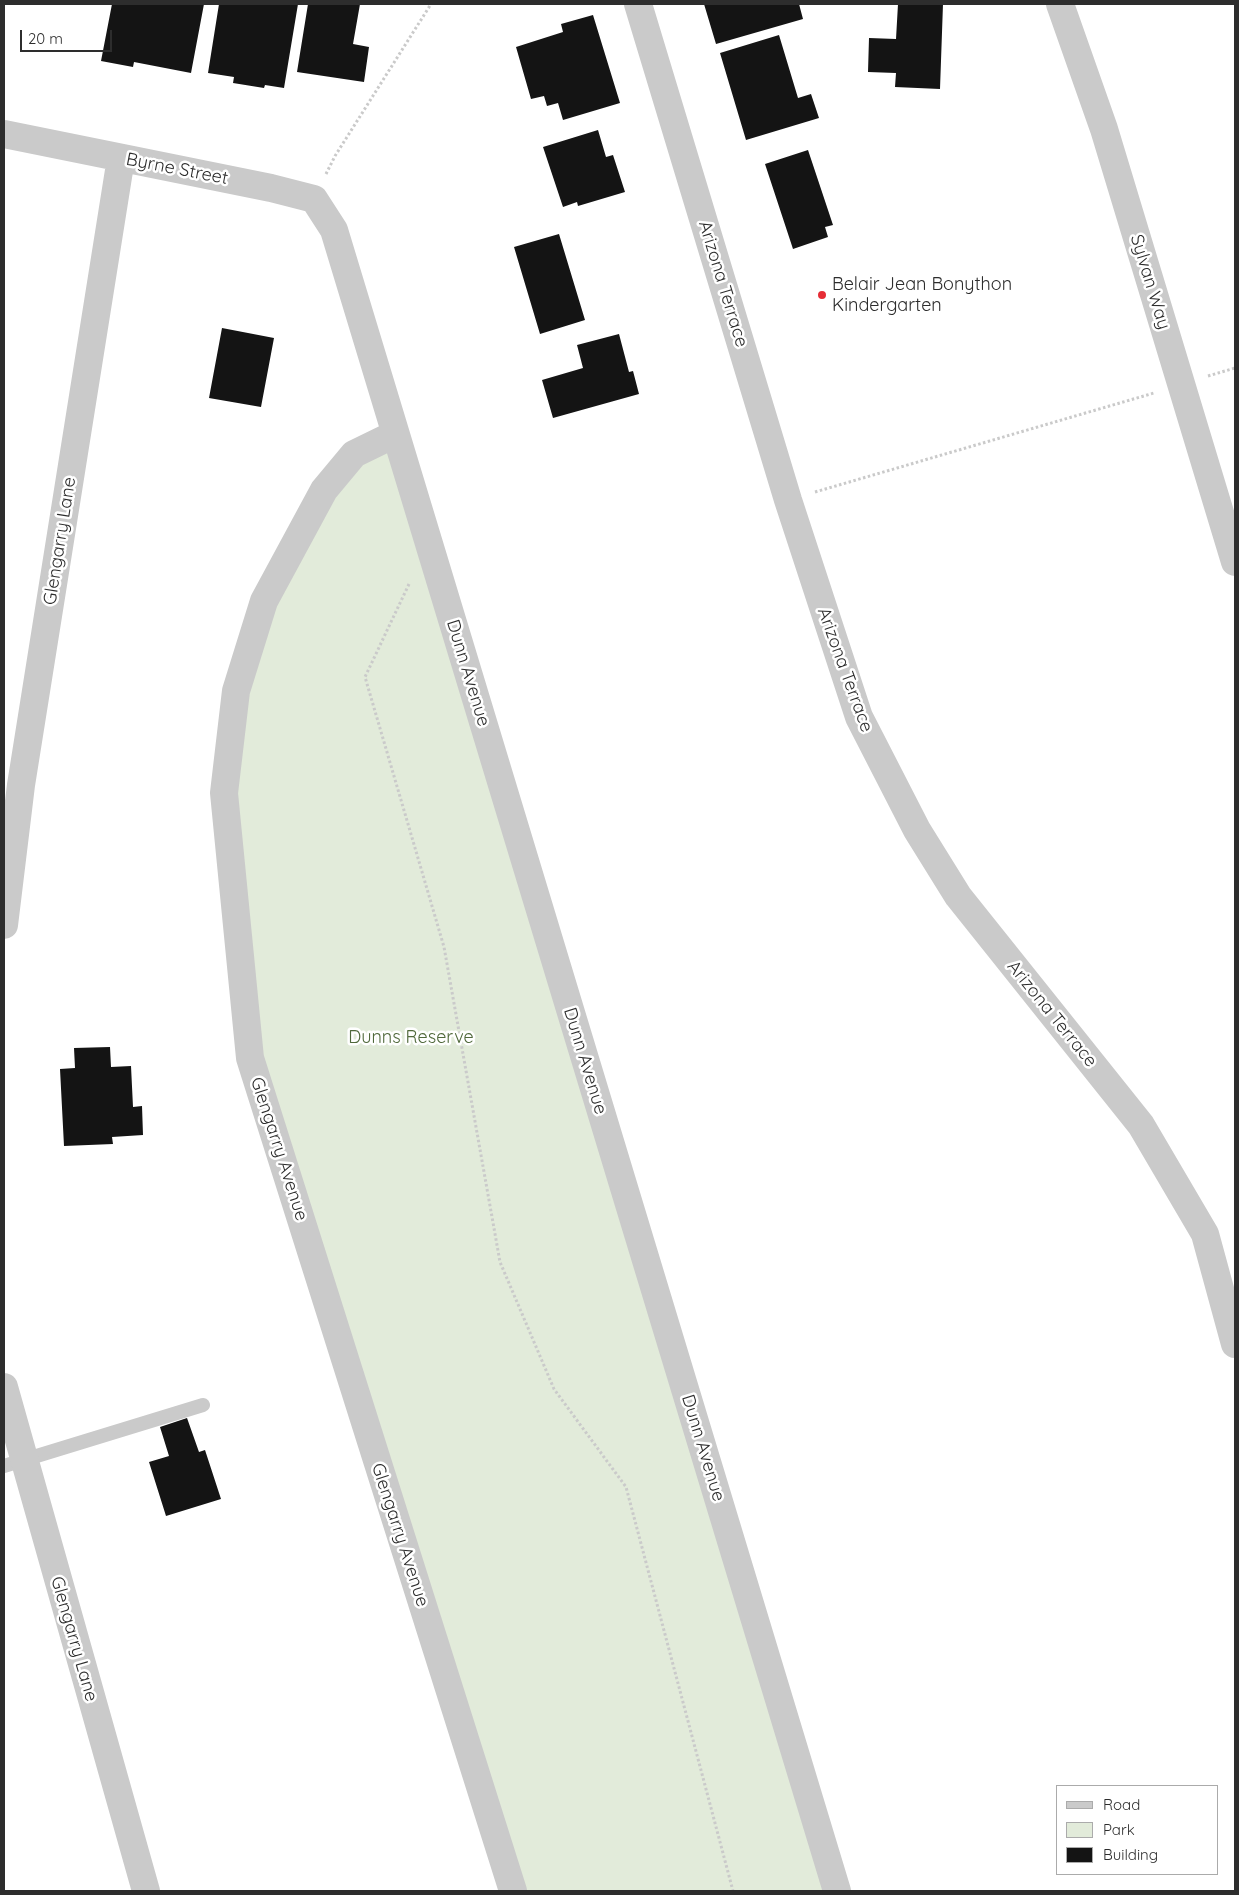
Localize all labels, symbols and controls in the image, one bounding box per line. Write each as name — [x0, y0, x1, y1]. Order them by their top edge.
scale bar — [22, 20, 115, 52]
text: 20 m — [28, 29, 63, 48]
street label: Byrne Street — [124, 149, 230, 189]
street label: Arizona Terrace — [694, 218, 752, 350]
street label: Sylvan Way — [1125, 232, 1175, 332]
place label: Belair Jean Bonython Kindergarten — [832, 274, 1012, 316]
marker: Belair Jean Bonython Kindergarten — [816, 289, 828, 301]
street label: Glengarry Lane — [39, 476, 81, 606]
street label: Arizona Terrace — [812, 605, 878, 735]
street label: Dunn Avenue — [442, 617, 494, 729]
street label: Arizona Terrace — [1002, 956, 1102, 1072]
street label: Dunn Avenue — [559, 1005, 611, 1117]
park label: Dunns Reserve — [348, 1027, 474, 1049]
street label: Glengarry Avenue — [246, 1074, 312, 1224]
street label: Dunn Avenue — [677, 1392, 729, 1504]
street label: Glengarry Avenue — [367, 1460, 433, 1610]
street label: Glengarry Lane — [46, 1574, 102, 1704]
legend — [1056, 1785, 1219, 1875]
text: Road — [1103, 1795, 1140, 1814]
text: Park — [1103, 1820, 1135, 1839]
text: Building — [1103, 1845, 1158, 1864]

